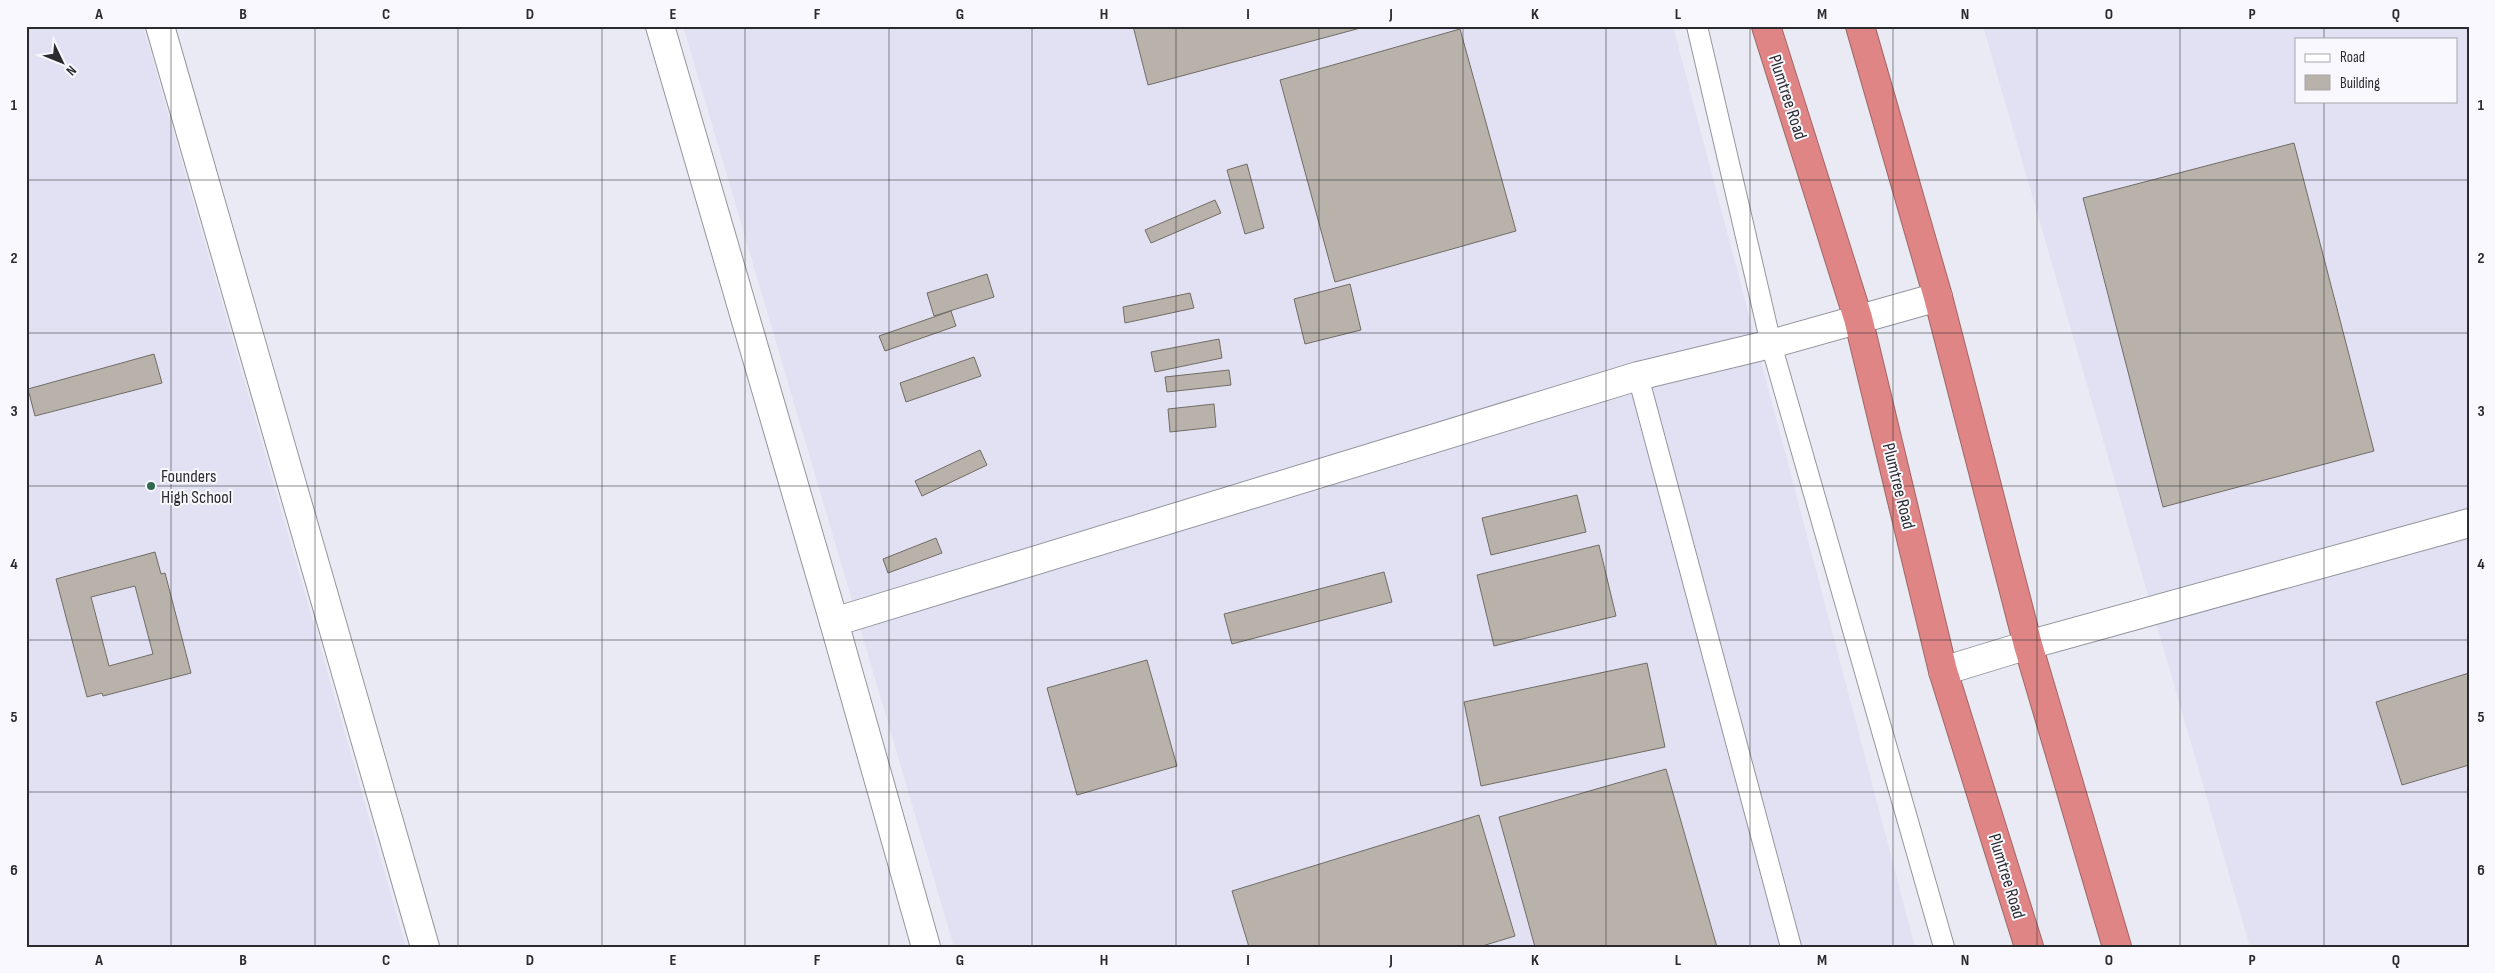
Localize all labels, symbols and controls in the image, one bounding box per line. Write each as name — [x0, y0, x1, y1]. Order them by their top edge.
text: A — [94, 5, 103, 24]
text: B — [239, 5, 247, 24]
text: C — [382, 5, 390, 24]
text: D — [526, 5, 534, 24]
text: E — [670, 5, 677, 24]
text: F — [814, 5, 821, 24]
text: G — [956, 5, 964, 24]
text: H — [1100, 5, 1108, 24]
text: I — [1246, 5, 1250, 24]
text: J — [1388, 5, 1393, 24]
text: K — [1531, 5, 1539, 24]
text: L — [1675, 5, 1682, 24]
text: M — [1817, 5, 1827, 24]
text: N — [1961, 5, 1969, 24]
text: O — [2105, 5, 2113, 24]
text: P — [2248, 5, 2256, 24]
text: Q — [2392, 5, 2400, 24]
north arrow — [38, 38, 88, 88]
legend — [2295, 38, 2458, 102]
text: Road — [2340, 48, 2365, 67]
street label: Plumtree Road — [1764, 52, 1811, 142]
text: N — [62, 62, 80, 79]
text: Building — [2340, 74, 2380, 93]
text: 1 — [11, 96, 18, 115]
text: 1 — [2478, 96, 2485, 115]
text: 2 — [10, 249, 18, 268]
text: 2 — [2477, 249, 2485, 268]
text: 3 — [10, 402, 18, 421]
text: 3 — [2477, 402, 2485, 421]
street label: Plumtree Road — [1878, 441, 1919, 531]
place label: Founders High School — [161, 466, 232, 508]
marker: Founders High School — [145, 480, 157, 492]
text: 4 — [10, 555, 18, 574]
text: 4 — [2477, 555, 2485, 574]
text: 5 — [10, 708, 18, 727]
text: 5 — [2477, 708, 2485, 727]
street label: Plumtree Road — [1984, 831, 2029, 921]
text: 6 — [10, 861, 18, 880]
text: 6 — [2477, 861, 2485, 880]
text: A — [94, 951, 103, 970]
text: B — [239, 951, 247, 970]
text: C — [382, 951, 390, 970]
text: D — [526, 951, 534, 970]
text: E — [670, 951, 677, 970]
text: F — [814, 951, 821, 970]
text: G — [956, 951, 964, 970]
text: H — [1100, 951, 1108, 970]
text: I — [1246, 951, 1250, 970]
text: J — [1388, 951, 1393, 970]
text: K — [1531, 951, 1539, 970]
text: L — [1675, 951, 1682, 970]
text: M — [1817, 951, 1827, 970]
text: N — [1961, 951, 1969, 970]
text: O — [2105, 951, 2113, 970]
text: P — [2248, 951, 2256, 970]
text: Q — [2392, 951, 2400, 970]

